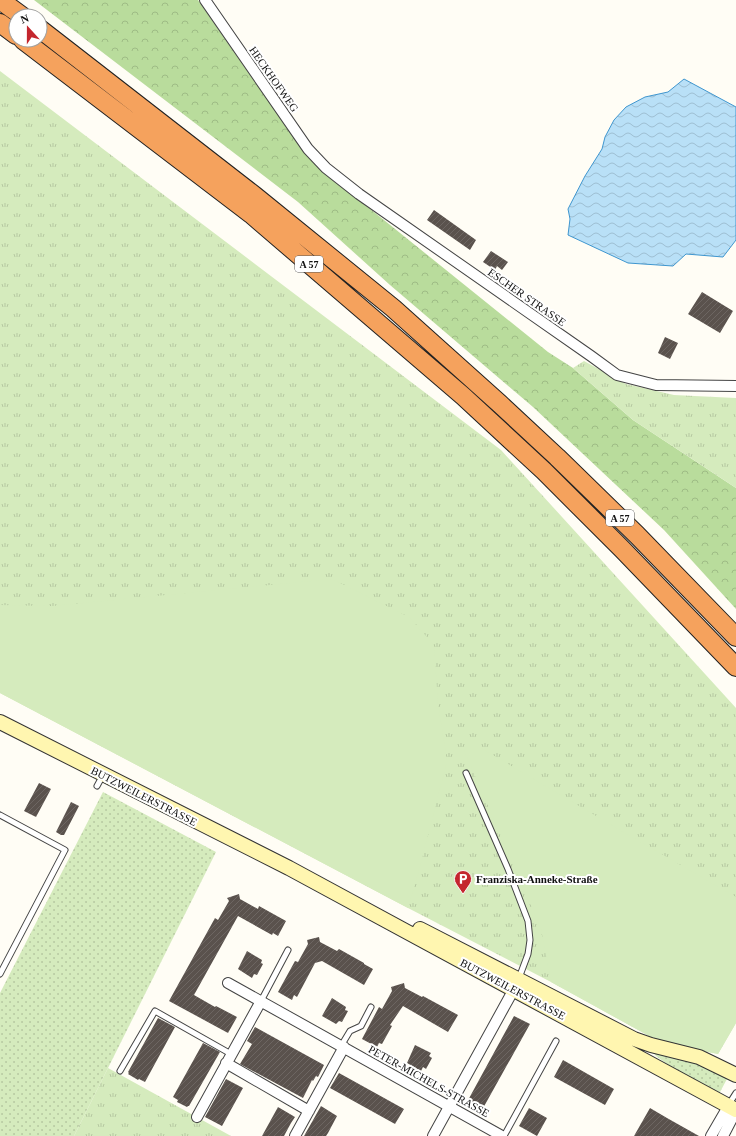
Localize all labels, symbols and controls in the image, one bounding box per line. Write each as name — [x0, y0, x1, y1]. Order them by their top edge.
north arrow — [8, 8, 48, 48]
text: N — [19, 12, 30, 26]
street label: HECKHOFWEG — [247, 44, 301, 114]
road number: A 57 — [295, 256, 323, 272]
street label: ESCHER STRASSE — [486, 266, 568, 328]
road number: A 57 — [606, 510, 634, 526]
street label: BUTZWEILERSTRASSE — [89, 764, 199, 828]
parking icon: Franziska-Anneke-Straße — [453, 869, 473, 894]
place label: Franziska-Anneke-Straße — [476, 873, 598, 885]
street label: BUTZWEILERSTRASSE — [458, 956, 568, 1022]
street label: PETER-MICHELS-STRASSE — [366, 1043, 492, 1119]

